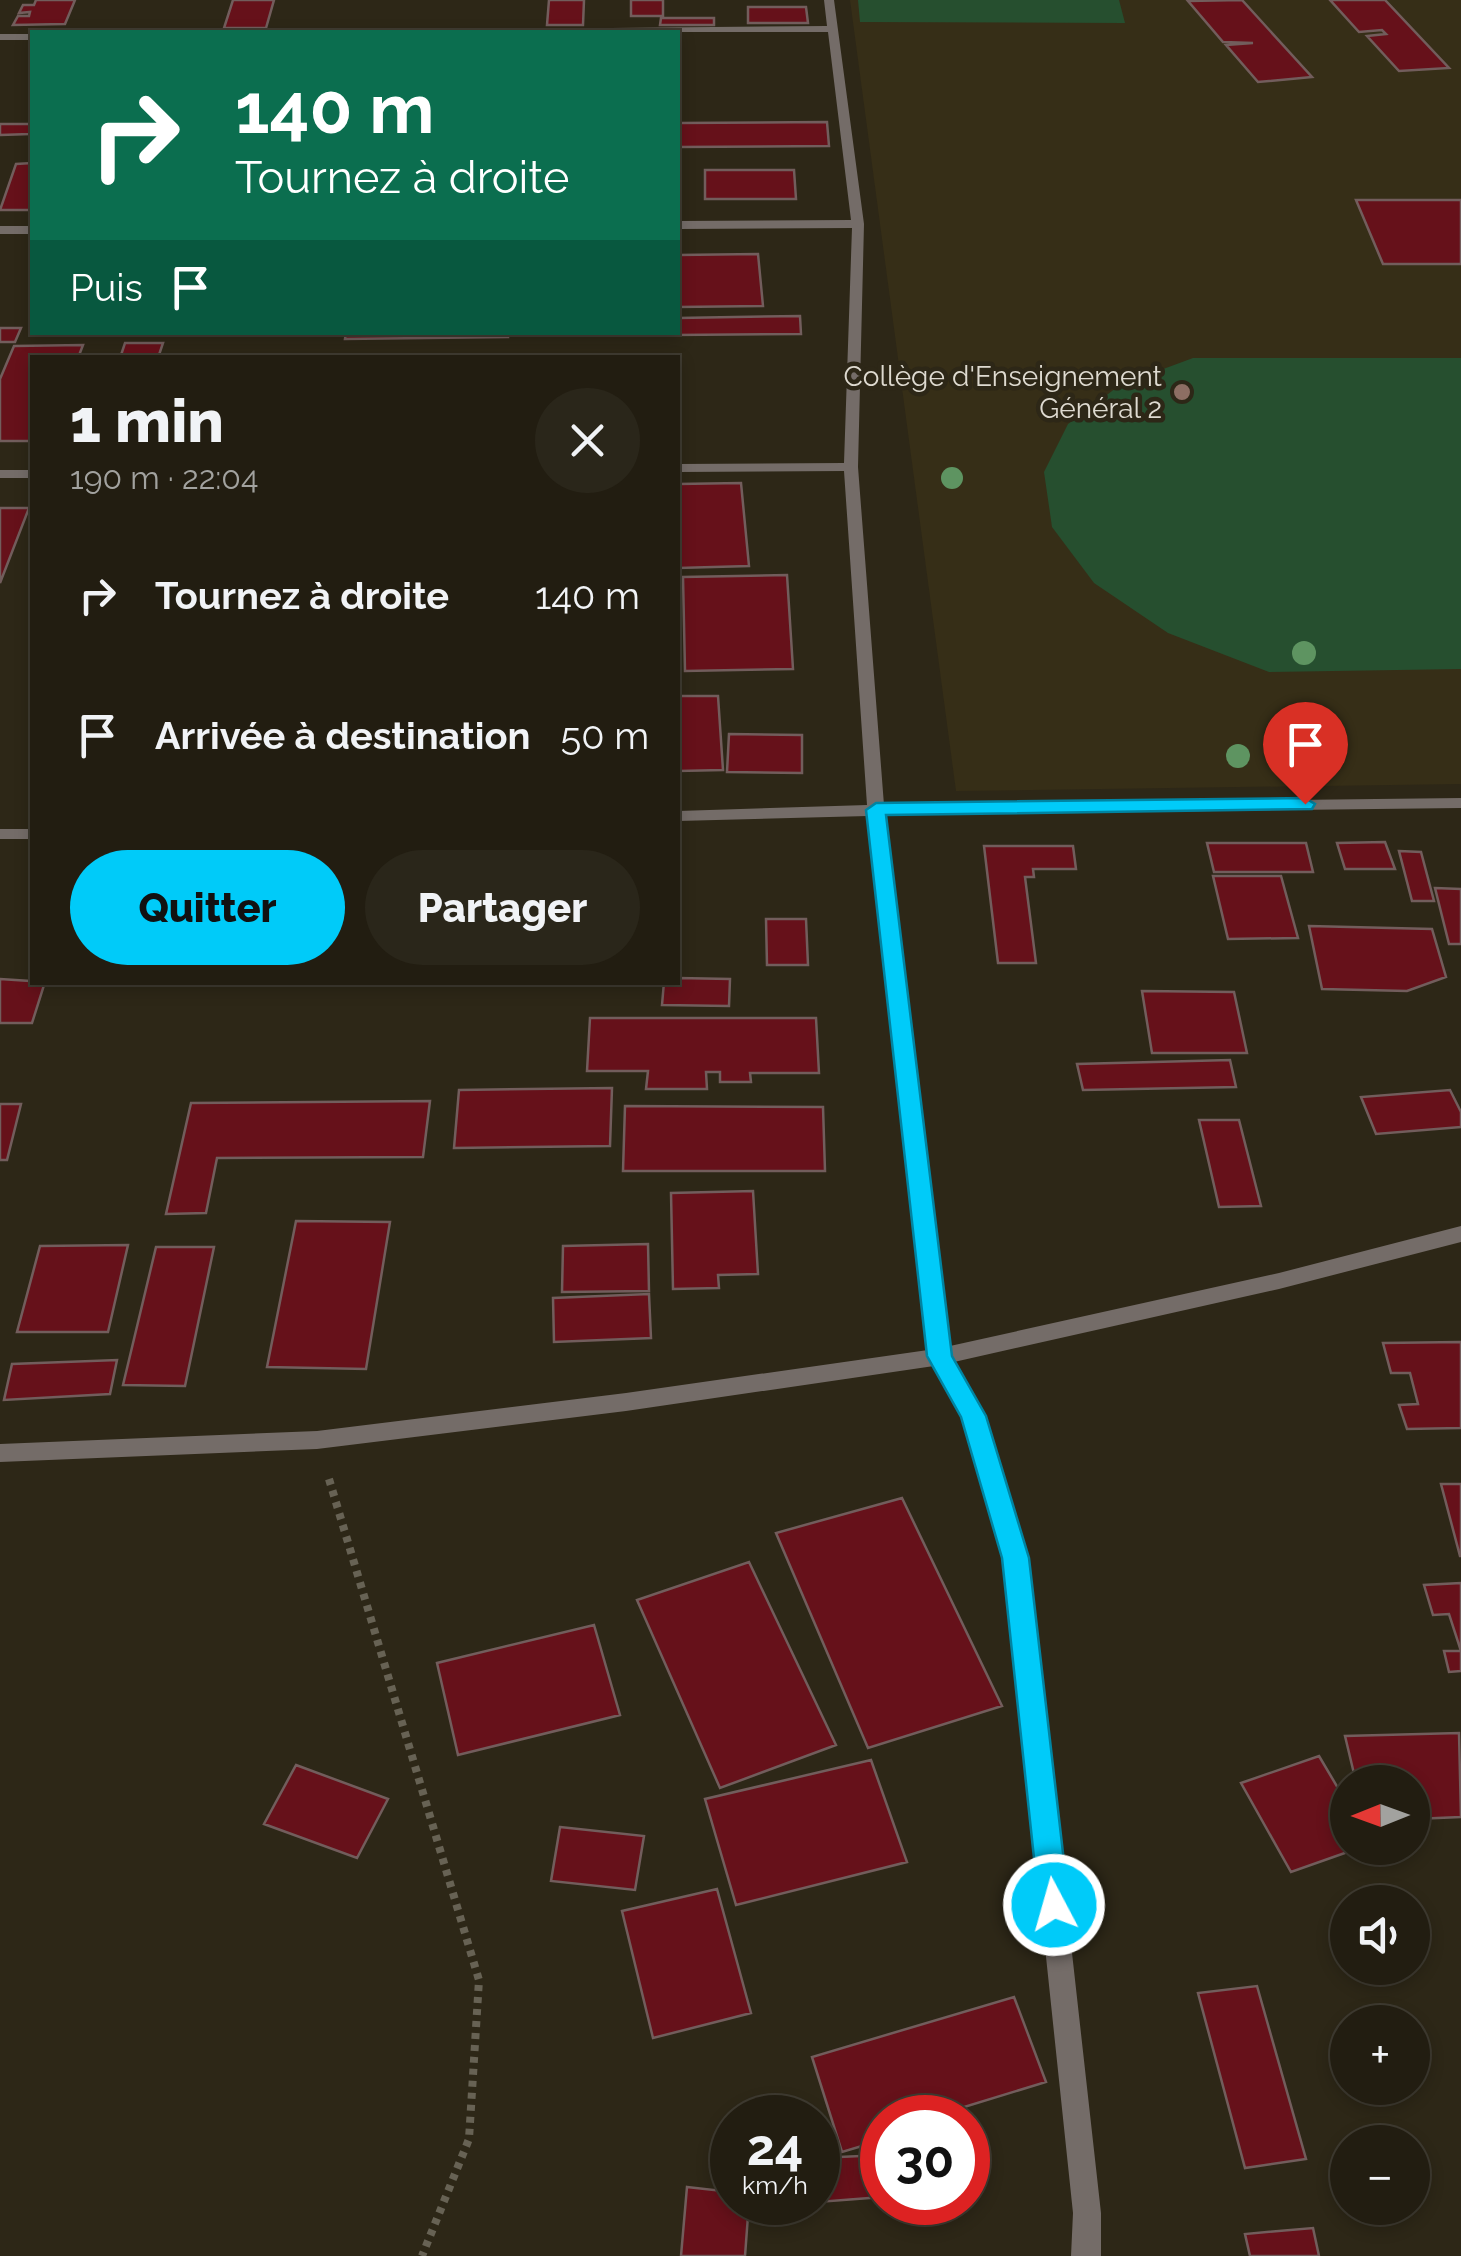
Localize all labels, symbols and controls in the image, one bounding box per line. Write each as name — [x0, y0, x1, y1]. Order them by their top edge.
text: 140 m — [235, 67, 435, 149]
icon: right — [70, 70, 200, 200]
text: Tournez à droite — [235, 151, 569, 204]
icon: arrive — [163, 260, 218, 315]
text: Puis — [70, 265, 143, 310]
place label: Collège d'Enseignement Général 2 — [844, 360, 1163, 425]
marker: Collège d'Enseignement Général 2 — [1171, 381, 1193, 403]
text: 1 min — [70, 386, 224, 456]
button: close — [535, 388, 640, 493]
text: 190 m · 22:04 — [70, 459, 258, 496]
icon: right — [70, 568, 125, 623]
text: Tournez à droite — [155, 573, 449, 618]
text: 140 m — [535, 573, 640, 618]
pin — [1263, 702, 1348, 805]
icon: arrive — [70, 708, 125, 763]
text: Arrivée à destination — [155, 713, 531, 758]
text: 50 m — [561, 713, 649, 758]
icon: arrive — [1278, 717, 1333, 772]
button: Quitter — [70, 850, 345, 965]
button: Partager — [365, 850, 640, 965]
north arrow — [1330, 1765, 1430, 1865]
map controls — [1330, 1765, 1430, 2225]
position arrow — [1002, 1853, 1106, 1957]
button: sound — [1330, 1885, 1430, 1985]
button: + — [1330, 2005, 1430, 2105]
speed limit sign: 30 — [860, 2095, 990, 2225]
text: 24 — [747, 2118, 803, 2177]
button: − — [1330, 2125, 1430, 2225]
text: km/h — [742, 2170, 808, 2200]

